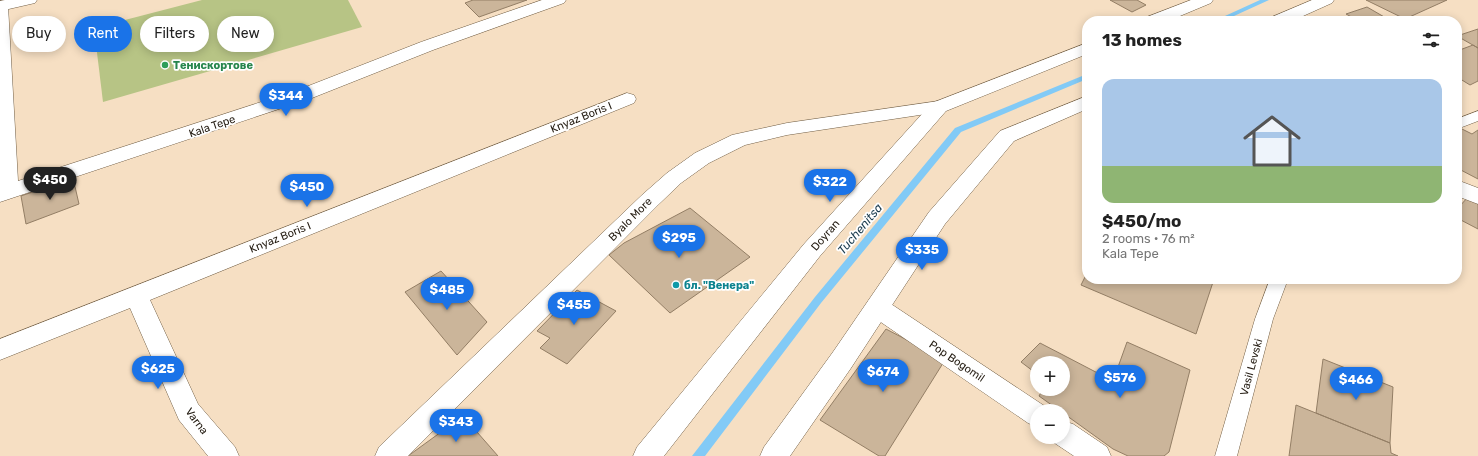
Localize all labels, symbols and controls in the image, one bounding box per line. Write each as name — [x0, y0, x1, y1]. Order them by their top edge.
chip: Buy — [12, 16, 66, 52]
chip: Rent — [74, 16, 132, 52]
chip: Filters — [140, 16, 209, 52]
chip: New — [217, 16, 274, 52]
icon: filters — [1420, 29, 1442, 51]
text: 13 homes — [1102, 30, 1182, 50]
place label: Тенискортове — [173, 59, 253, 72]
marker: Тенискортове — [160, 60, 170, 70]
pin: $344 — [262, 83, 310, 117]
text: $344 — [268, 88, 304, 103]
street label: Knyaz Boris I — [549, 99, 614, 136]
icon: home — [1236, 105, 1308, 177]
street label: Kala Tepe — [187, 113, 237, 140]
pin: $450 — [26, 167, 74, 201]
pin: $322 — [806, 169, 854, 203]
text: $450 — [33, 172, 67, 187]
pin: $450 — [283, 174, 331, 208]
text: $322 — [813, 174, 847, 189]
text: $450 — [290, 179, 324, 194]
street label: Byalo More — [606, 195, 655, 244]
water label: Tuchenitsa — [835, 201, 885, 257]
text: $450/mo — [1102, 211, 1181, 231]
street label: Doyran — [808, 217, 842, 253]
street label: Knyaz Boris I — [248, 219, 313, 256]
pin: $295 — [655, 225, 703, 259]
text: $295 — [662, 230, 696, 245]
text: 2 rooms · 76 m² — [1102, 231, 1195, 246]
pin: $335 — [898, 237, 946, 271]
text: $335 — [905, 242, 939, 257]
text: Kala Tepe — [1102, 246, 1159, 261]
pin: $485 — [423, 277, 471, 311]
place label: бл. "Венера" — [684, 279, 754, 292]
marker: бл. "Венера" — [671, 280, 681, 290]
text: $485 — [430, 282, 464, 297]
pin: $455 — [550, 292, 598, 326]
text: $455 — [557, 297, 591, 312]
street label: Vasil Levski — [1238, 337, 1265, 397]
street label: Pop Bogomil — [926, 338, 987, 385]
pin: $625 — [134, 356, 182, 390]
map controls — [1030, 356, 1070, 444]
button: + — [1030, 356, 1070, 396]
pin: $674 — [859, 359, 907, 393]
text: $625 — [141, 361, 175, 376]
text: $674 — [867, 364, 899, 379]
pin: $576 — [1096, 365, 1144, 399]
pin: $466 — [1332, 367, 1380, 401]
text: $576 — [1104, 370, 1136, 385]
text: $466 — [1339, 372, 1373, 387]
button: − — [1030, 404, 1070, 444]
street label: Varna — [183, 406, 211, 437]
pin: $343 — [432, 409, 480, 443]
text: $343 — [439, 414, 473, 429]

